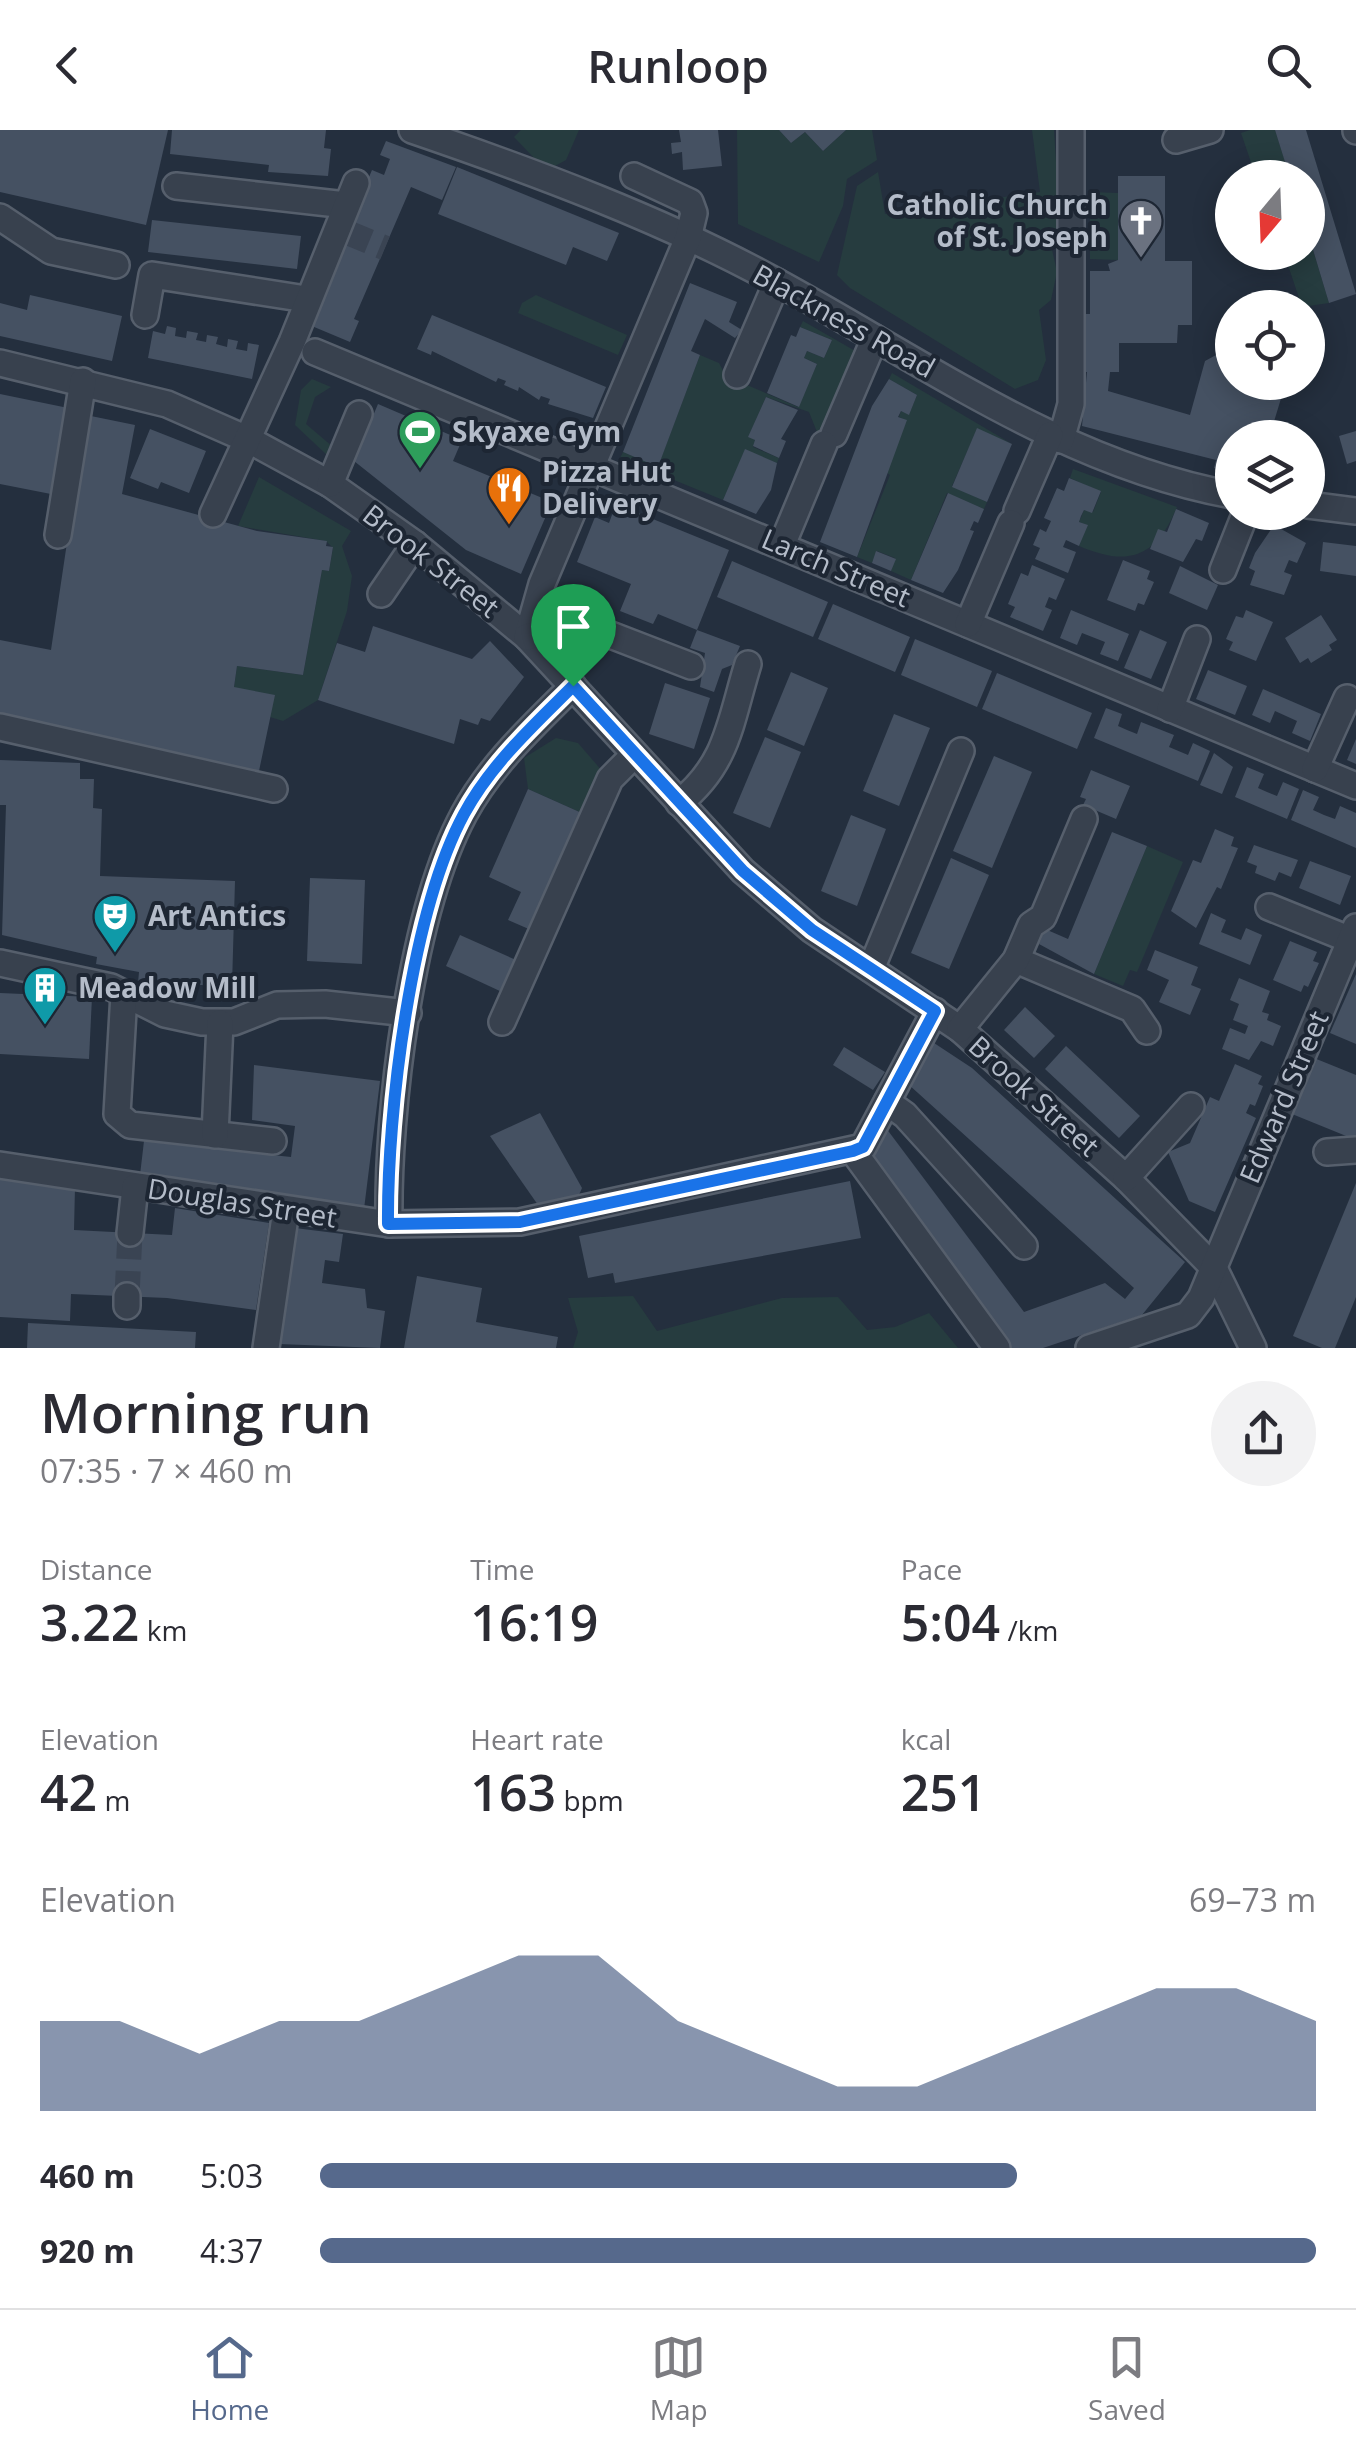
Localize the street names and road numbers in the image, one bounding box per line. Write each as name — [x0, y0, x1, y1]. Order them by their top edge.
street label: Blackness Road — [747, 254, 942, 386]
street label: Brook Street — [356, 495, 508, 625]
street label: Larch Street — [756, 519, 916, 615]
street label: Edward Street — [1230, 1004, 1337, 1189]
street label: Brook Street — [961, 1026, 1108, 1164]
street label: Douglas Street — [145, 1168, 339, 1236]

